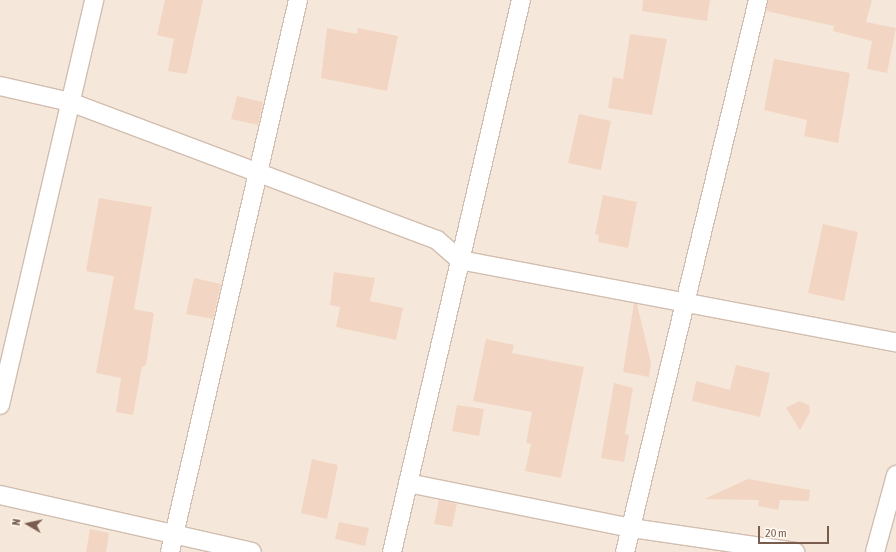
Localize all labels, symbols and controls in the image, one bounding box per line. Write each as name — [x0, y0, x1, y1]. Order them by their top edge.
north arrow — [8, 504, 48, 544]
text: N — [10, 518, 23, 526]
scale bar — [760, 518, 831, 544]
text: 20 m — [765, 526, 787, 540]

